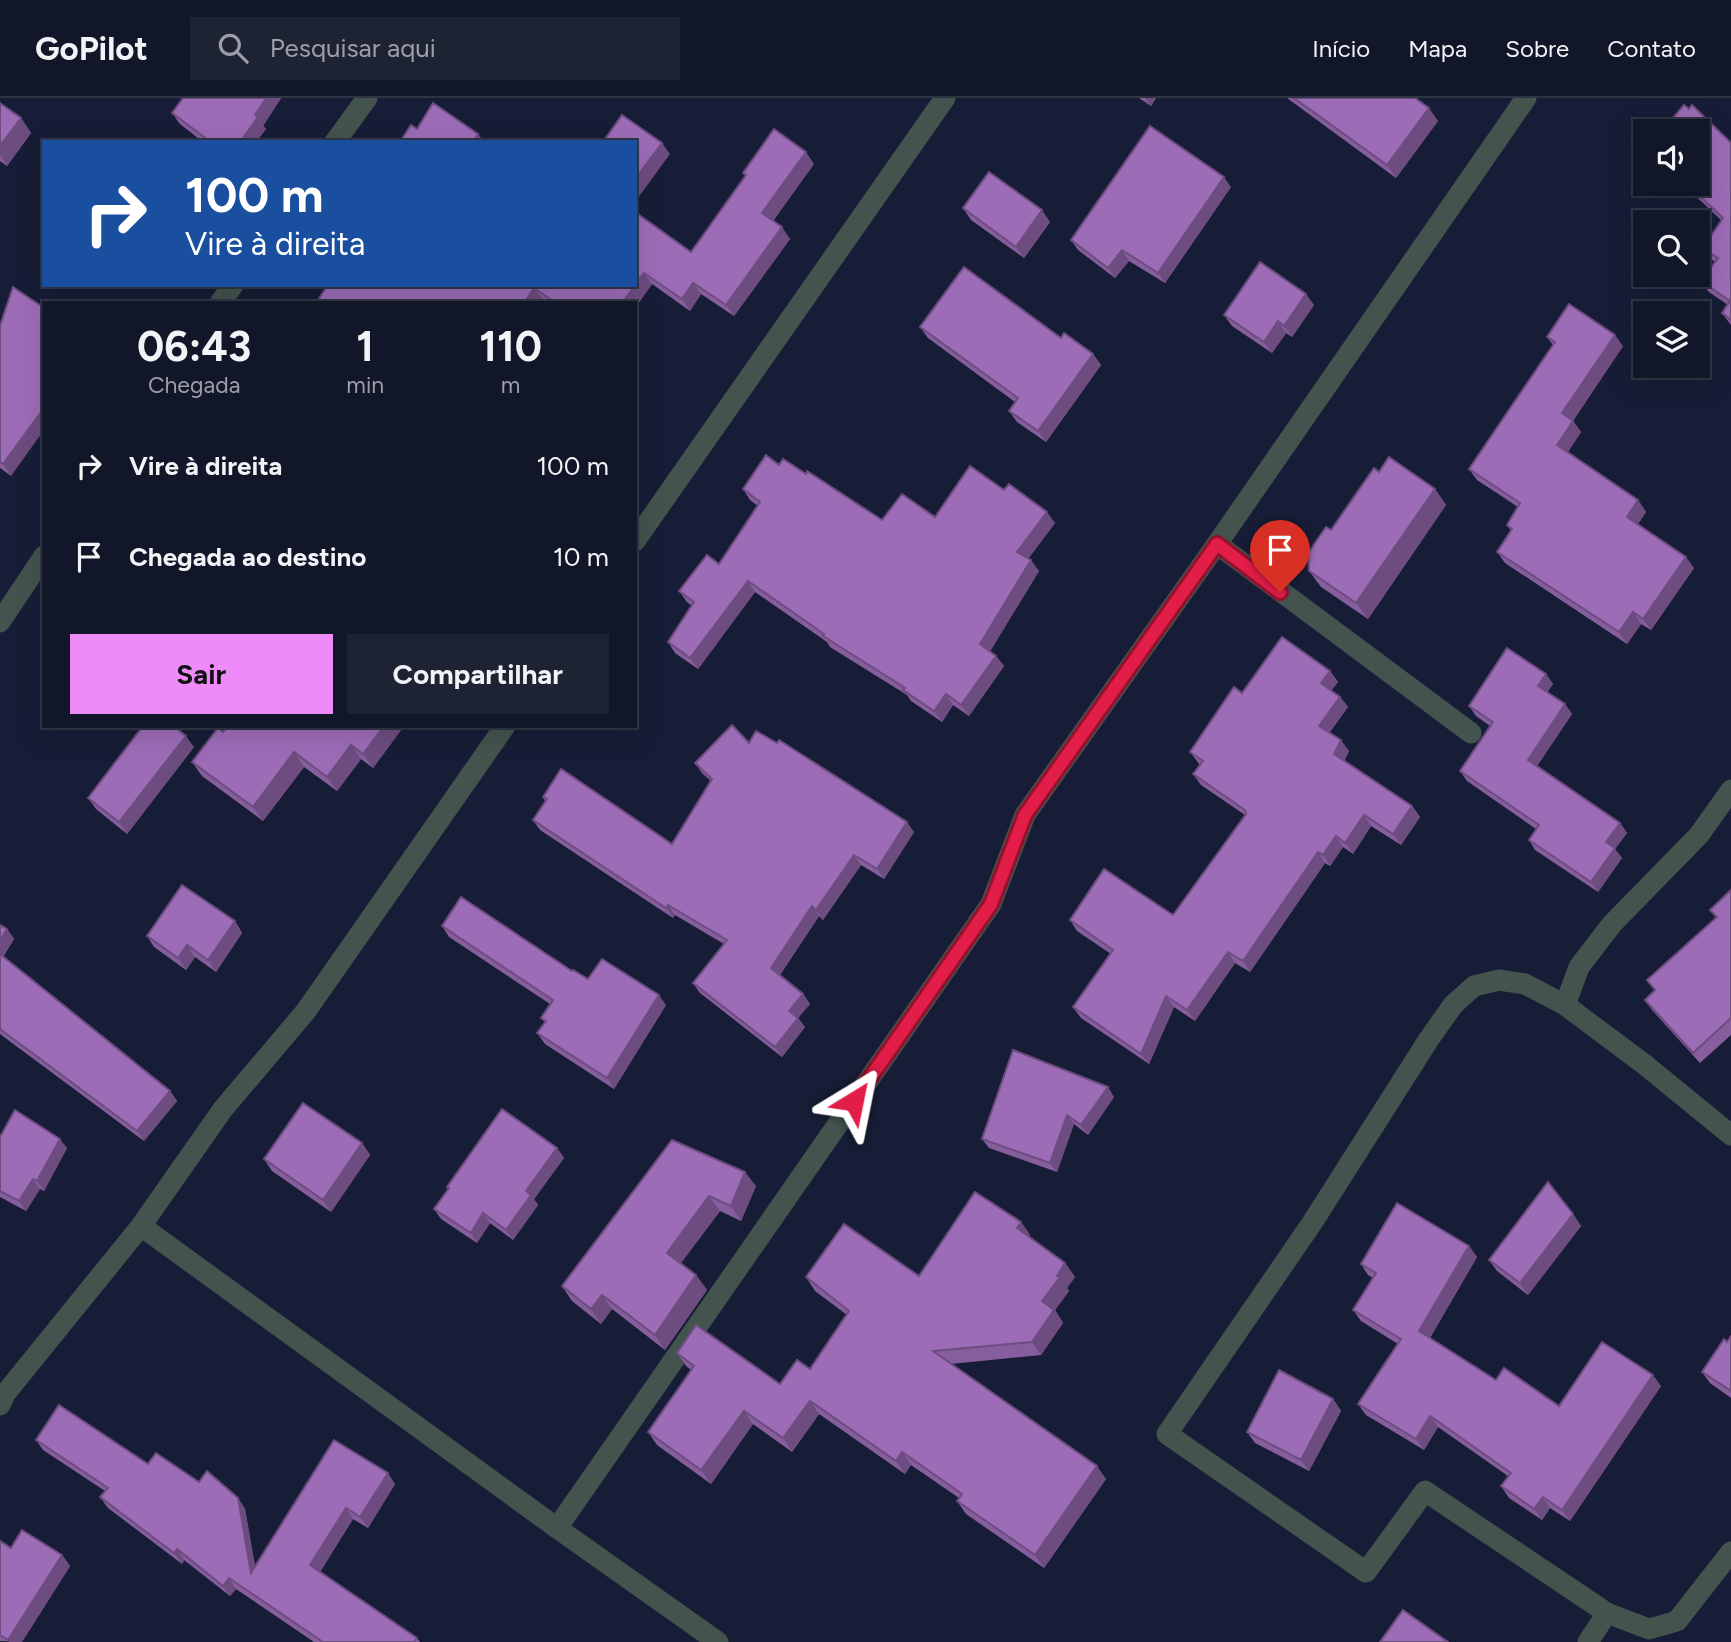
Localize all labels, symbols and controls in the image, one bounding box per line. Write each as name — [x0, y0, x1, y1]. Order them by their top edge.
search box — [190, 17, 680, 80]
text: GoPilot — [35, 29, 148, 68]
icon: search — [214, 29, 252, 67]
text: Pesquisar aqui — [270, 32, 436, 64]
text: Início — [1312, 34, 1370, 63]
text: Mapa — [1408, 34, 1467, 63]
text: Sobre — [1505, 34, 1569, 63]
text: Contato — [1607, 34, 1696, 63]
map controls — [1633, 119, 1710, 378]
button: sound — [1633, 119, 1710, 196]
text: 100 m — [185, 165, 324, 224]
icon: right — [70, 168, 161, 259]
button: search — [1633, 210, 1710, 287]
text: Vire à direita — [185, 225, 365, 263]
button: layers — [1633, 301, 1710, 378]
text: 06:43 — [137, 321, 251, 372]
text: 1 — [356, 321, 374, 372]
text: 110 — [479, 321, 542, 372]
text: Chegada — [148, 371, 240, 399]
text: min — [346, 371, 384, 399]
text: m — [501, 371, 520, 399]
icon: right — [70, 447, 108, 485]
text: Vire à direita — [129, 450, 282, 482]
text: 100 m — [536, 450, 609, 482]
pin — [1250, 520, 1310, 592]
icon: arrive — [1261, 531, 1299, 569]
icon: arrive — [70, 538, 108, 576]
text: Chegada ao destino — [129, 541, 366, 573]
text: 10 m — [553, 541, 609, 573]
button: Sair — [70, 634, 333, 714]
button: Compartilhar — [347, 634, 609, 714]
position arrow — [817, 1064, 891, 1138]

